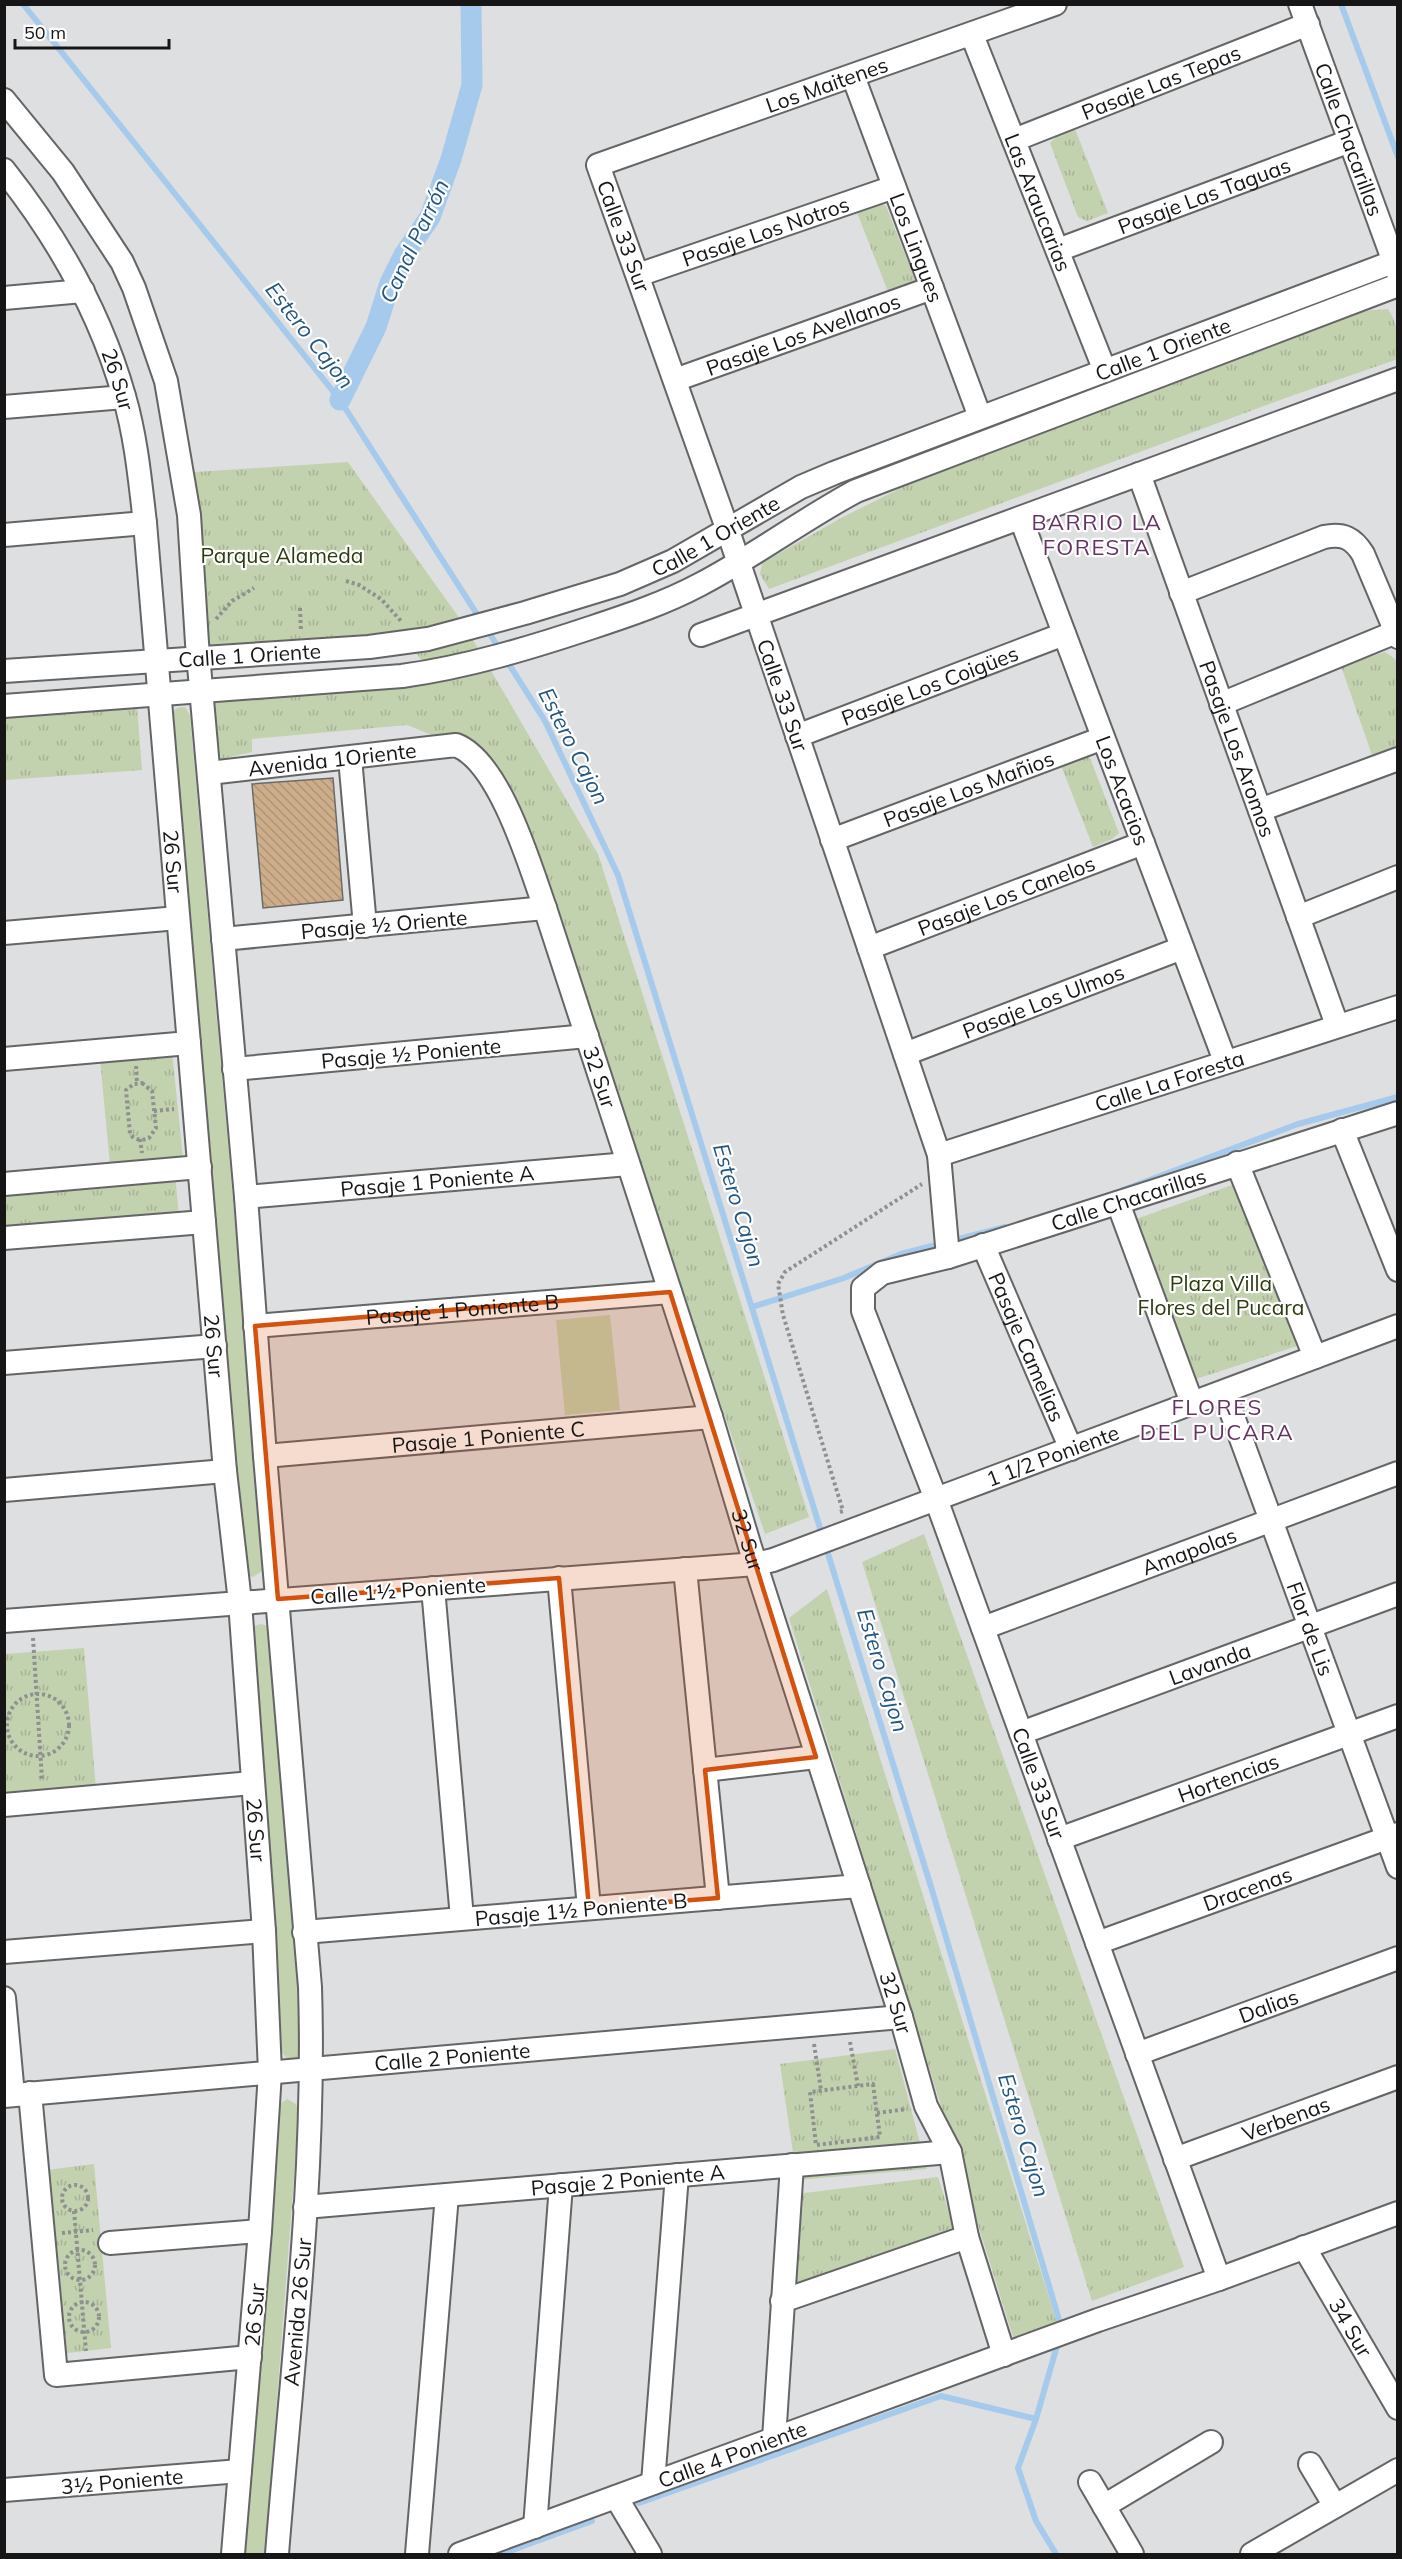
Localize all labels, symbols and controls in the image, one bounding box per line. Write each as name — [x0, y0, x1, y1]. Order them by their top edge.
scale bar — [15, 12, 170, 50]
text: 50 m — [24, 21, 66, 44]
street label: Pasaje Las Tepas — [1078, 39, 1244, 125]
street label: Los Maitenes — [762, 51, 891, 118]
street label: Calle Chacarillas — [1309, 59, 1389, 220]
street label: Las Araucarias — [999, 130, 1077, 275]
street label: Pasaje Las Taguas — [1114, 151, 1294, 239]
water label: Canal Parrón — [373, 175, 455, 307]
street label: Calle 33 Sur — [592, 177, 656, 296]
street label: Los Lingues — [885, 189, 949, 306]
street label: Pasaje Los Notros — [679, 190, 853, 272]
water label: Estero Cajon — [260, 276, 360, 394]
street label: Pasaje Los Avellanos — [702, 287, 904, 381]
street label: Calle 1 Oriente — [1091, 311, 1234, 386]
street label: 26 Sur — [96, 345, 140, 413]
street label: Calle 1 Oriente — [647, 489, 784, 582]
district label: BARRIO LA FORESTA — [1031, 508, 1163, 561]
park label: Parque Alameda — [201, 542, 363, 568]
street label: Calle 33 Sur — [752, 635, 814, 755]
street label: Calle 1 Oriente — [177, 637, 322, 673]
street label: Pasaje Los Coigües — [838, 640, 1022, 731]
street label: Pasaje Los Aromos — [1194, 657, 1281, 841]
water label: Estero Cajon — [533, 683, 615, 809]
street label: Los Acacios — [1091, 732, 1156, 849]
street label: Avenida 1Oriente — [247, 737, 418, 781]
street label: Pasaje Los Mañios — [880, 745, 1058, 833]
street label: 26 Sur — [158, 829, 189, 895]
street label: Pasaje Los Canelos — [914, 850, 1099, 941]
street label: Pasaje ½ Oriente — [300, 904, 468, 944]
street label: Pasaje Los Ulmos — [959, 958, 1128, 1044]
street label: Pasaje ½ Poniente — [320, 1032, 502, 1074]
street label: 32 Sur — [578, 1043, 622, 1111]
street label: Calle La Foresta — [1091, 1044, 1247, 1117]
water label: Estero Cajon — [707, 1140, 771, 1270]
street label: Pasaje 1 Poniente A — [339, 1159, 536, 1202]
street label: Calle Chacarillas — [1048, 1162, 1209, 1236]
street label: Pasaje Camelias — [983, 1268, 1071, 1426]
park label: Plaza Villa Flores del Pucara — [1138, 1270, 1304, 1320]
street label: Pasaje 1 Poniente B — [365, 1288, 560, 1330]
street label: 26 Sur — [199, 1313, 230, 1379]
district label: FLORES DEL PUCARA — [1140, 1393, 1294, 1446]
street label: Pasaje 1 Poniente C — [391, 1415, 586, 1458]
street label: 1 1/2 Poniente — [982, 1419, 1122, 1492]
street label: 32 Sur — [726, 1506, 770, 1574]
street label: Amapolas — [1138, 1522, 1240, 1581]
street label: Calle 1½ Poniente — [309, 1571, 487, 1609]
street label: Flor de Lis — [1282, 1578, 1340, 1679]
water label: Estero Cajon — [851, 1605, 915, 1735]
street label: Lavanda — [1165, 1637, 1254, 1690]
street label: Calle 33 Sur — [1007, 1724, 1071, 1843]
street label: Hortencias — [1174, 1747, 1282, 1808]
street label: 26 Sur — [241, 1797, 272, 1863]
street label: Dracenas — [1199, 1861, 1295, 1917]
street label: Pasaje 1½ Poniente B — [474, 1887, 688, 1931]
street label: 32 Sur — [874, 1968, 918, 2037]
street label: Dalias — [1235, 1983, 1302, 2028]
street label: Calle 2 Poniente — [373, 2037, 531, 2076]
water label: Estero Cajon — [992, 2070, 1056, 2200]
street label: Verbenas — [1238, 2090, 1333, 2146]
street label: Pasaje 2 Poniente A — [530, 2158, 726, 2201]
street label: Avenida 26 Sur — [278, 2236, 316, 2387]
street label: 26 Sur — [238, 2282, 270, 2348]
street label: 34 Sur — [1324, 2293, 1378, 2362]
street label: Calle 4 Poniente — [654, 2415, 810, 2493]
street label: 3½ Poniente — [60, 2463, 184, 2499]

